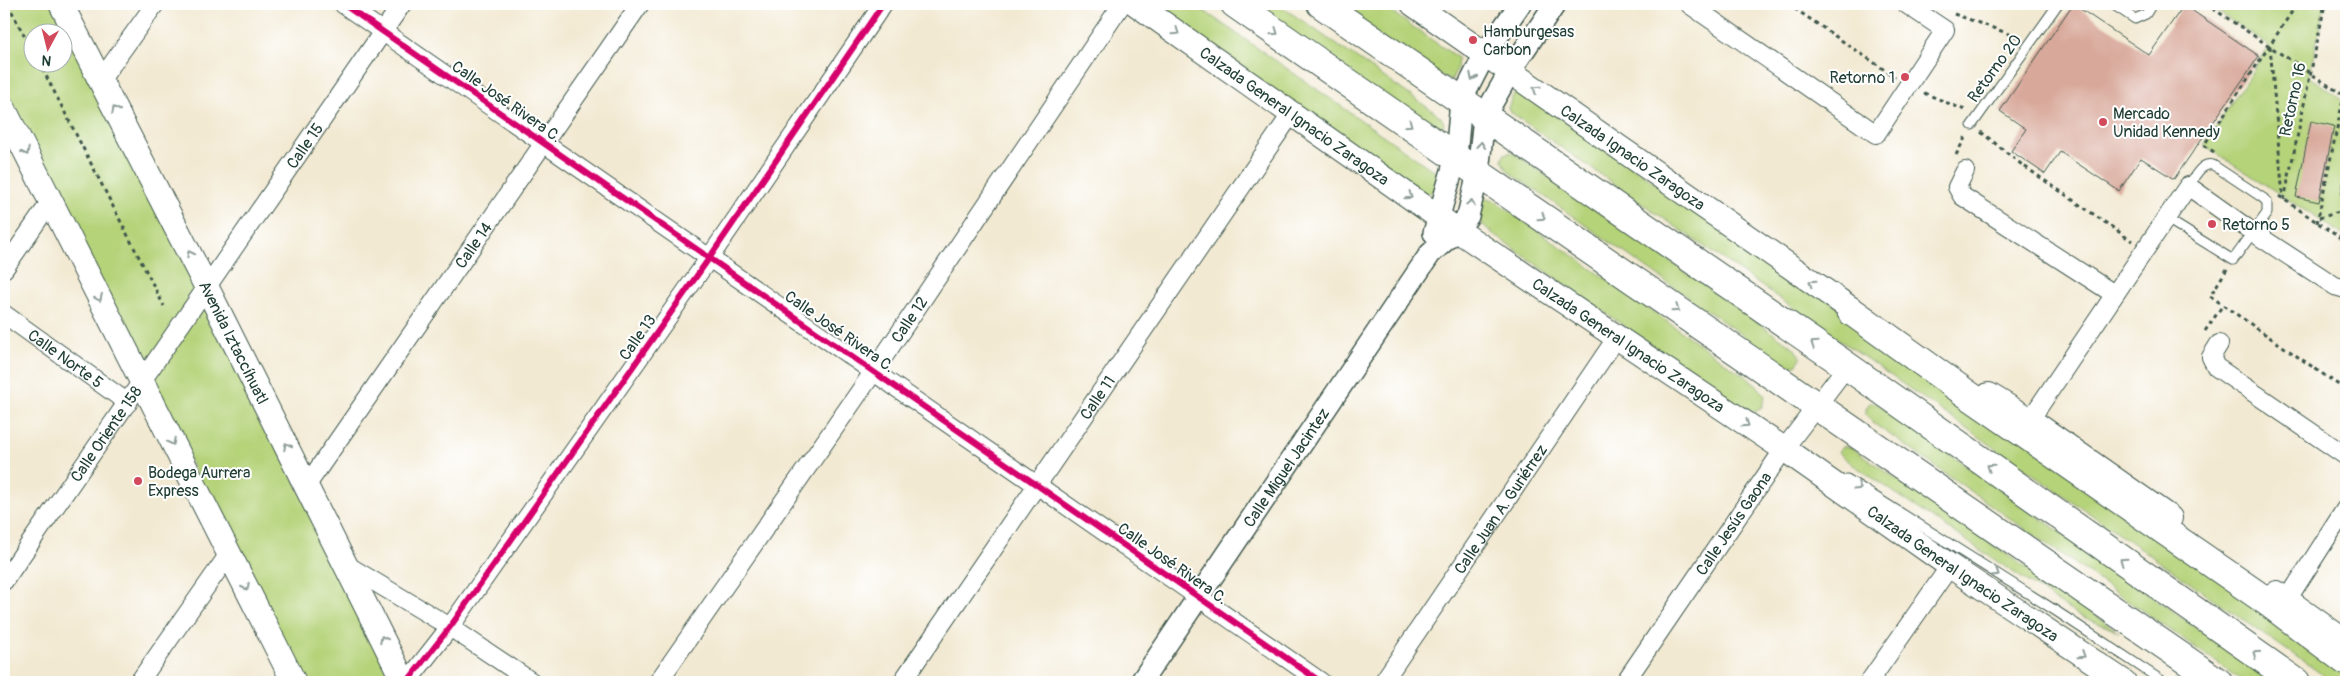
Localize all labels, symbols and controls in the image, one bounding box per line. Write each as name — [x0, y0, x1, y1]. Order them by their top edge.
north arrow — [22, 22, 72, 72]
place label: Hamburgesas Carbon — [1483, 22, 1574, 60]
one-way arrow — [1170, 26, 1179, 35]
one-way arrow — [1270, 26, 1279, 35]
street label: Retorno 20 — [1963, 31, 2026, 107]
marker: Hamburgesas Carbon — [1467, 34, 1479, 46]
street label: Calzada General Ignacio Zaragoza — [1195, 43, 1393, 190]
text: N — [41, 51, 52, 69]
street label: Calle José Rivera C. — [448, 57, 565, 147]
street label: Retorno 16 — [2275, 60, 2311, 138]
place label: Retorno 1 — [1829, 68, 1895, 88]
marker: Retorno 1 — [1899, 71, 1911, 83]
one-way arrow — [1469, 72, 1479, 81]
one-way arrow — [1532, 86, 1541, 95]
street label: Calzada Ignacio Zaragoza — [1556, 101, 1709, 215]
place label: Mercado Unidad Kennedy — [2113, 104, 2220, 142]
one-way arrow — [111, 106, 121, 115]
marker: Mercado Unidad Kennedy — [2097, 116, 2109, 128]
one-way arrow — [1403, 118, 1413, 127]
street label: Calle 15 — [282, 119, 328, 173]
one-way arrow — [1475, 141, 1486, 149]
one-way arrow — [20, 147, 30, 156]
one-way arrow — [1403, 190, 1412, 199]
one-way arrow — [1465, 199, 1476, 208]
one-way arrow — [1536, 211, 1546, 220]
place label: Retorno 5 — [2222, 215, 2290, 235]
street label: Calle 14 — [451, 218, 497, 273]
marker: Retorno 5 — [2206, 218, 2218, 230]
one-way arrow — [186, 251, 196, 260]
street label: Calzada General Ignacio Zaragoza — [1528, 274, 1728, 417]
street label: Avenida Iztaccíhuatl — [194, 278, 272, 408]
one-way arrow — [1808, 280, 1817, 289]
street label: Calle José Rivera C. — [781, 287, 898, 377]
one-way arrow — [93, 292, 103, 301]
street label: Calle 12 — [887, 293, 932, 347]
one-way arrow — [1670, 303, 1680, 312]
street label: Calle 13 — [615, 311, 661, 364]
street label: Calle Norte 5 — [24, 325, 107, 393]
one-way arrow — [1810, 341, 1820, 350]
street label: Calle 11 — [1076, 372, 1120, 424]
street label: Calle Oriente 158 — [66, 382, 147, 486]
street label: Calle Miguel Jacintez — [1239, 404, 1334, 531]
one-way arrow — [1741, 418, 1750, 427]
one-way arrow — [166, 437, 176, 446]
street label: Calle Juan A. Guriérrez — [1450, 441, 1552, 578]
one-way arrow — [283, 442, 293, 451]
place label: Bodega Aurrera Express — [148, 463, 250, 501]
one-way arrow — [1986, 464, 1996, 473]
street label: Calle Jesús Gaona — [1692, 468, 1776, 580]
marker: Bodega Aurrera Express — [132, 475, 144, 487]
one-way arrow — [1853, 480, 1862, 490]
street label: Calzada General Ignacio Zaragoza — [1863, 502, 2062, 646]
street label: Calle José Rivera C. — [1114, 519, 1231, 609]
one-way arrow — [2119, 558, 2129, 567]
one-way arrow — [1990, 567, 1999, 577]
one-way arrow — [240, 582, 250, 591]
one-way arrow — [379, 635, 389, 644]
one-way arrow — [2077, 648, 2086, 658]
one-way arrow — [2252, 651, 2262, 660]

